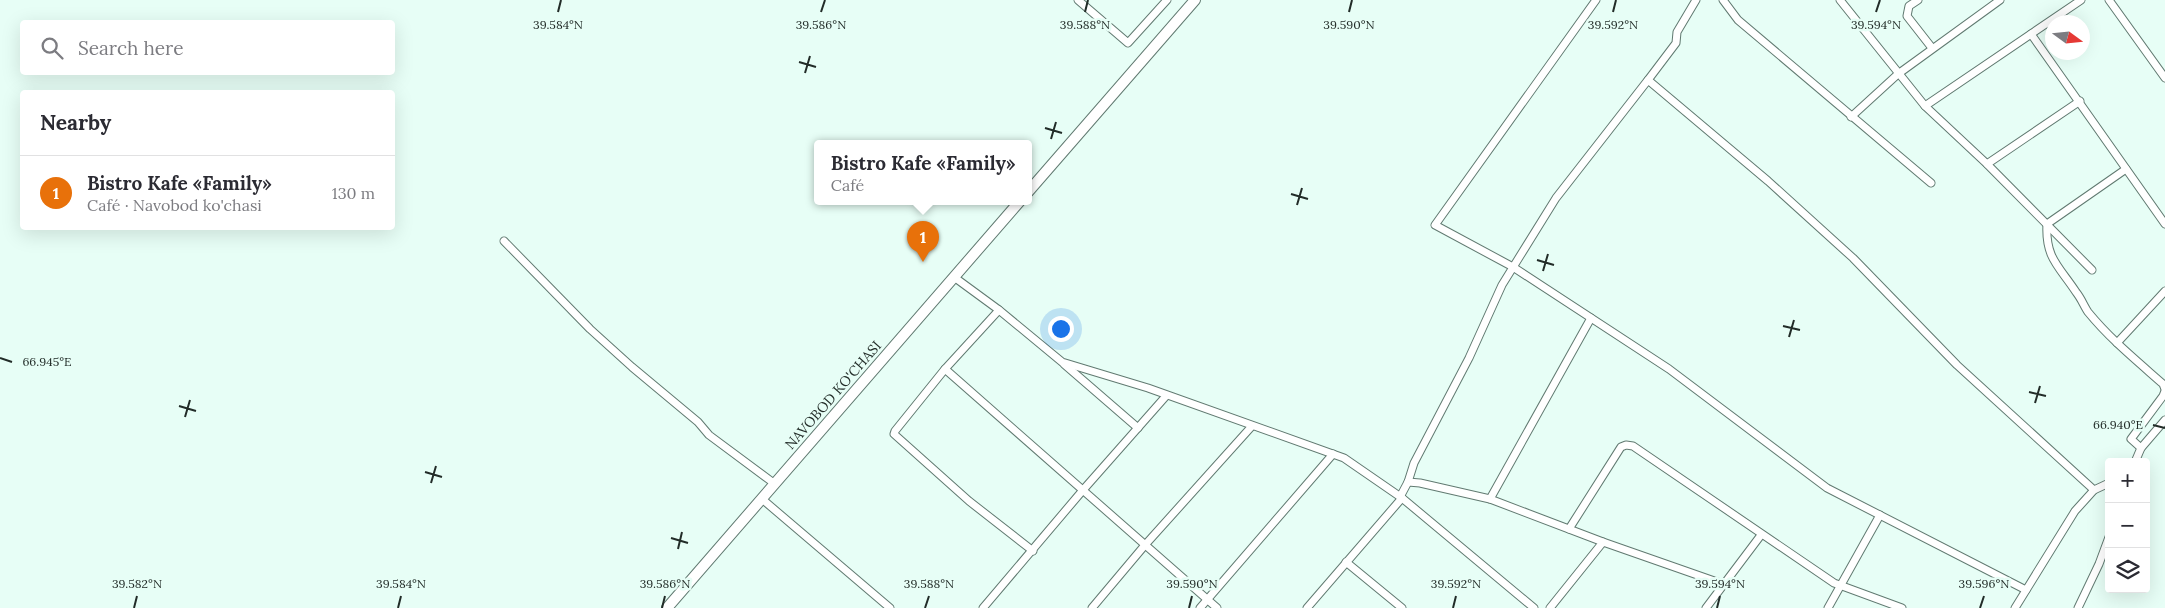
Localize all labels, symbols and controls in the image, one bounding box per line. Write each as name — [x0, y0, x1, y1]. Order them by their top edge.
north arrow — [2045, 15, 2090, 60]
text: 39.584°N — [533, 17, 583, 32]
text: 39.586°N — [796, 17, 846, 32]
text: 39.588°N — [1060, 17, 1110, 32]
text: 39.590°N — [1323, 17, 1375, 32]
text: 39.592°N — [1588, 17, 1638, 32]
text: 39.594°N — [1851, 17, 1901, 32]
search box — [20, 20, 395, 75]
icon: search — [38, 34, 66, 62]
text: Search here — [78, 36, 184, 60]
text: Nearby — [40, 109, 111, 136]
popup — [814, 140, 1032, 205]
text: Bistro Kafe «Family» — [831, 151, 1015, 175]
text: Bistro Kafe «Family» — [87, 171, 272, 195]
text: Café — [831, 175, 864, 195]
text: 1 — [53, 183, 59, 203]
text: 130 m — [332, 183, 375, 203]
text: Café · Navobod ko'chasi — [87, 195, 262, 215]
pin: 1 — [907, 221, 939, 262]
your location — [1048, 316, 1074, 342]
street label: NAVOBOD KO'CHASI — [781, 337, 885, 453]
text: 66.945°E — [22, 354, 72, 369]
text: 66.940°E — [2093, 417, 2143, 432]
map controls — [2105, 458, 2150, 593]
button: + — [2105, 458, 2150, 503]
button: − — [2105, 503, 2150, 548]
button: layers — [2105, 548, 2150, 593]
text: 39.582°N — [112, 576, 162, 591]
text: 39.584°N — [376, 576, 426, 591]
text: 39.586°N — [640, 576, 690, 591]
text: 39.588°N — [904, 576, 954, 591]
text: 39.590°N — [1166, 576, 1218, 591]
text: 39.592°N — [1431, 576, 1481, 591]
text: 39.594°N — [1695, 576, 1745, 591]
text: 39.596°N — [1959, 576, 2009, 591]

